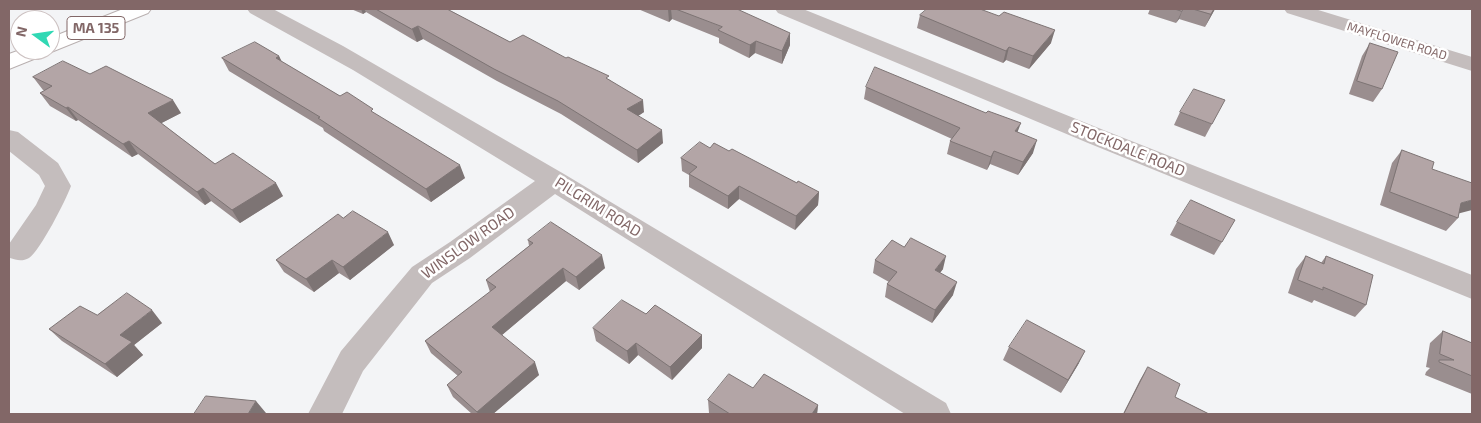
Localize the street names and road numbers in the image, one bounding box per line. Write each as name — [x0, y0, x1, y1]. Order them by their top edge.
road number: MA 135 — [67, 16, 125, 40]
street label: MAYFLOWER ROAD — [1345, 19, 1449, 63]
street label: STOCKDALE ROAD — [1068, 118, 1188, 180]
street label: PILGRIM ROAD — [552, 173, 644, 241]
street label: WINSLOW ROAD — [418, 203, 518, 283]

